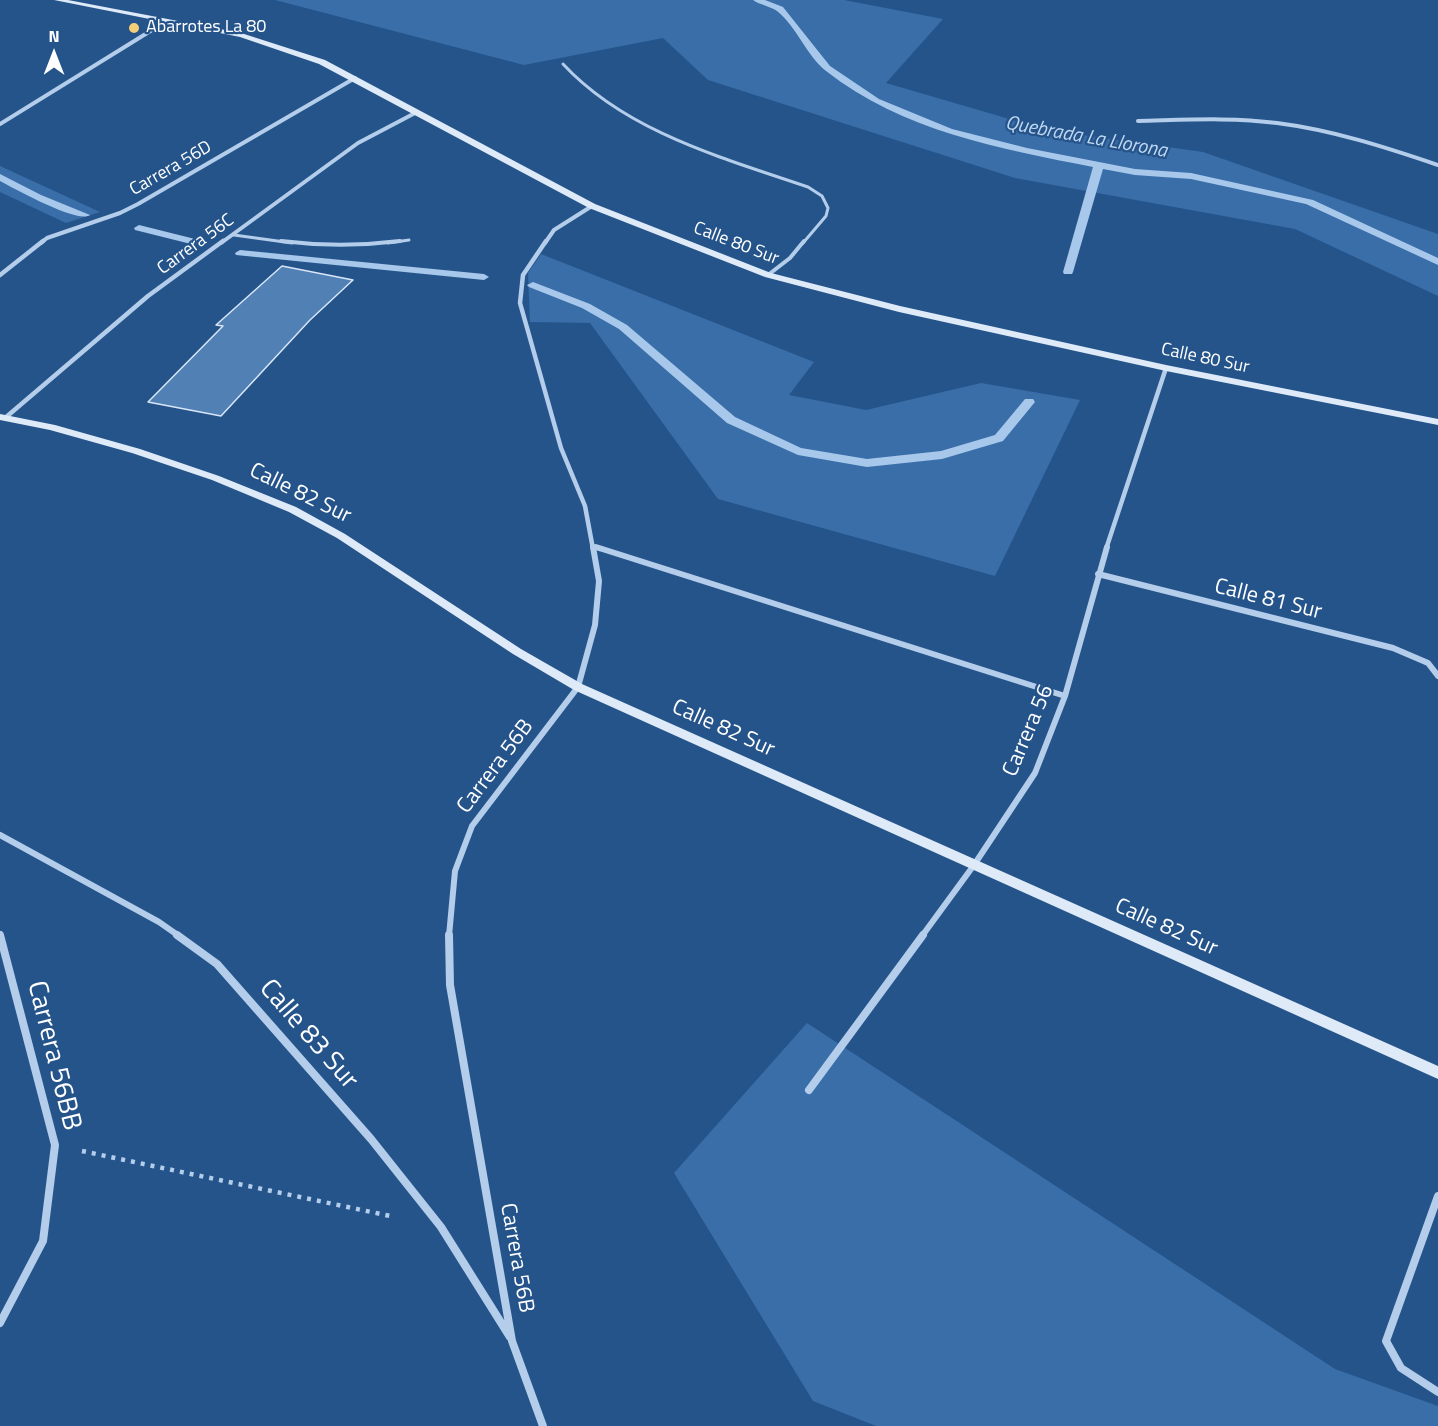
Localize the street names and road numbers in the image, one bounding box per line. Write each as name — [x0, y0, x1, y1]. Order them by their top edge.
street label: Carrera 56D — [126, 137, 216, 201]
street label: Carrera 56C — [154, 210, 238, 280]
street label: Calle 80 Sur — [690, 218, 782, 270]
street label: Calle 80 Sur — [1159, 339, 1251, 379]
street label: Calle 82 Sur — [245, 458, 355, 530]
street label: Calle 81 Sur — [1212, 574, 1324, 626]
street label: Carrera 56 — [998, 681, 1060, 781]
street label: Calle 82 Sur — [667, 695, 779, 763]
street label: Carrera 56B — [452, 715, 540, 819]
street label: Calle 82 Sur — [1110, 894, 1222, 962]
street label: Calle 83 Sur — [252, 974, 364, 1096]
street label: Carrera 56BB — [19, 978, 87, 1134]
street label: Carrera 56B — [493, 1201, 539, 1315]

